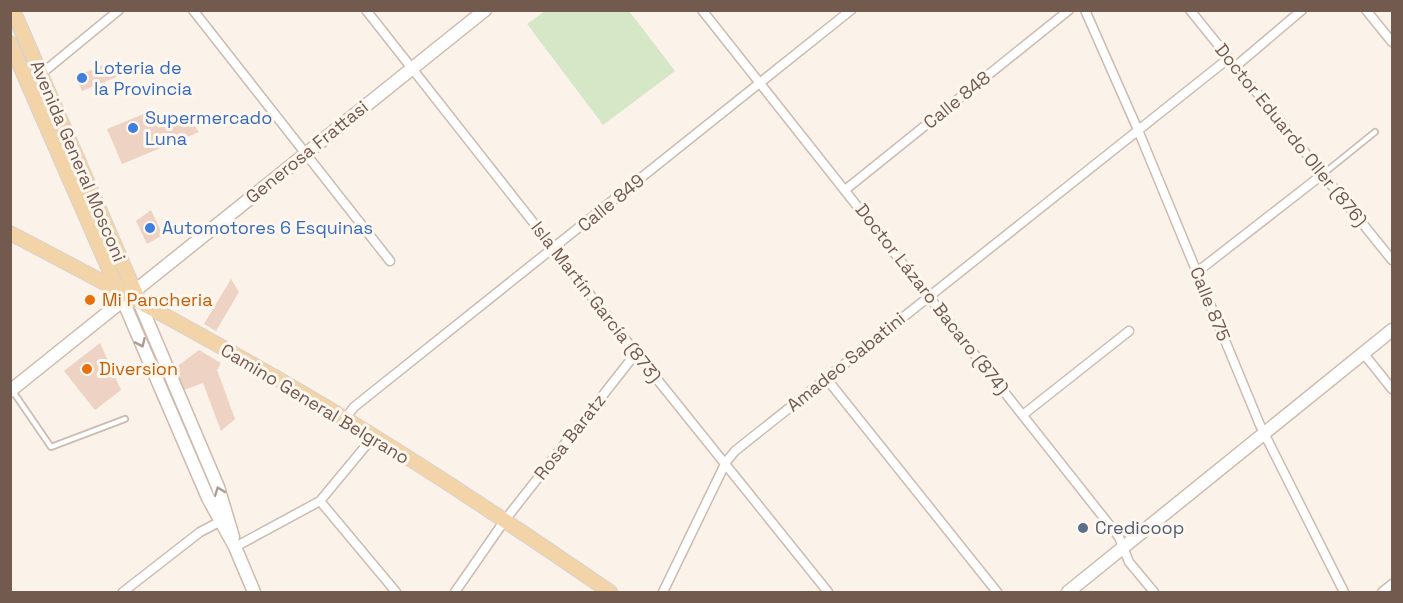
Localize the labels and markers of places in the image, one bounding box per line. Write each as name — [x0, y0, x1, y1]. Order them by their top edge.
place label: Loteria de la Provincia — [94, 56, 192, 100]
marker: Loteria de la Provincia — [75, 71, 89, 85]
place label: Supermercado Luna — [145, 106, 272, 150]
marker: Supermercado Luna — [126, 121, 140, 135]
place label: Automotores 6 Esquinas — [162, 216, 373, 239]
marker: Automotores 6 Esquinas — [143, 221, 157, 235]
place label: Mi Pancheria — [102, 288, 213, 311]
marker: Mi Pancheria — [83, 293, 97, 307]
place label: Diversion — [99, 357, 178, 380]
marker: Diversion — [80, 362, 94, 376]
place label: Credicoop — [1095, 516, 1184, 539]
marker: Credicoop — [1076, 521, 1090, 535]

